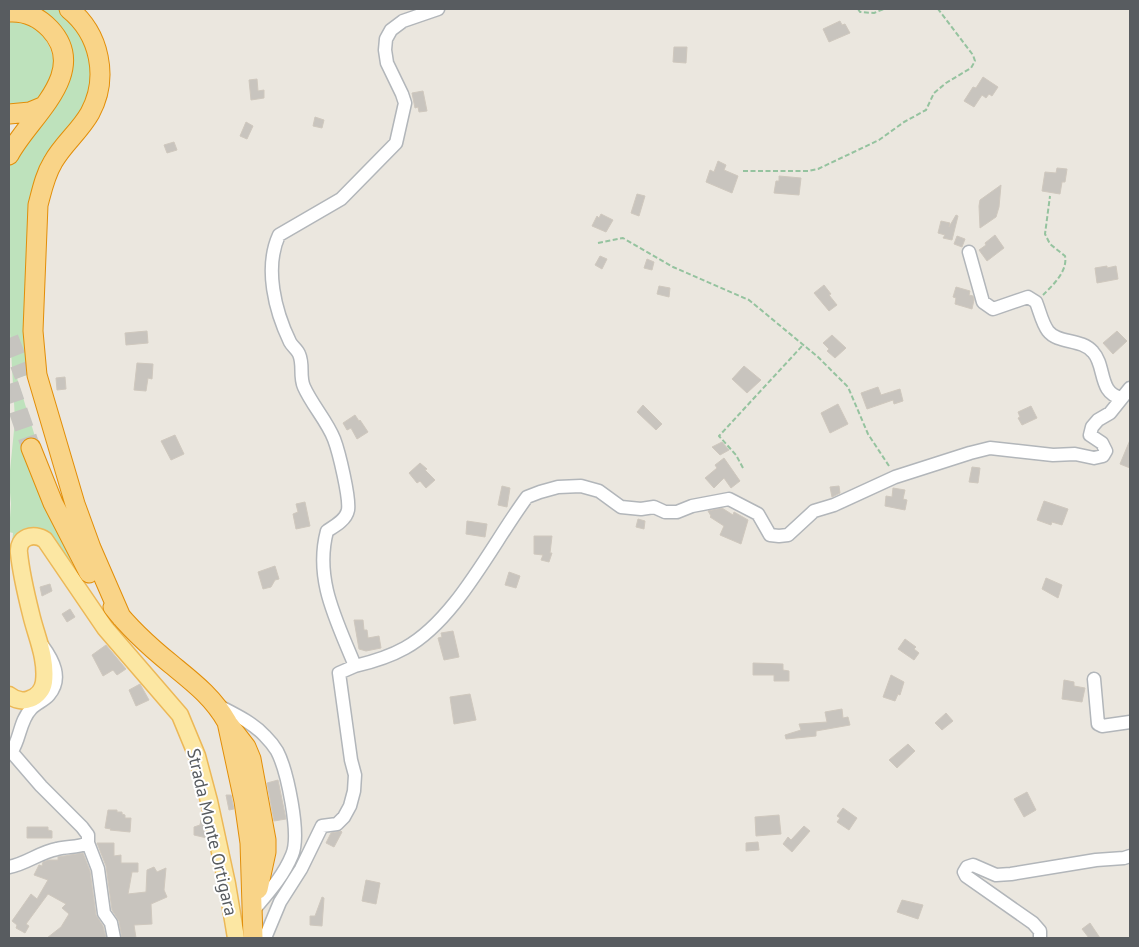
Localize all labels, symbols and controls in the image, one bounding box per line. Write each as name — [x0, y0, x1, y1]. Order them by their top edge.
street label: Strada Monte Ortigara — [182, 746, 243, 918]

